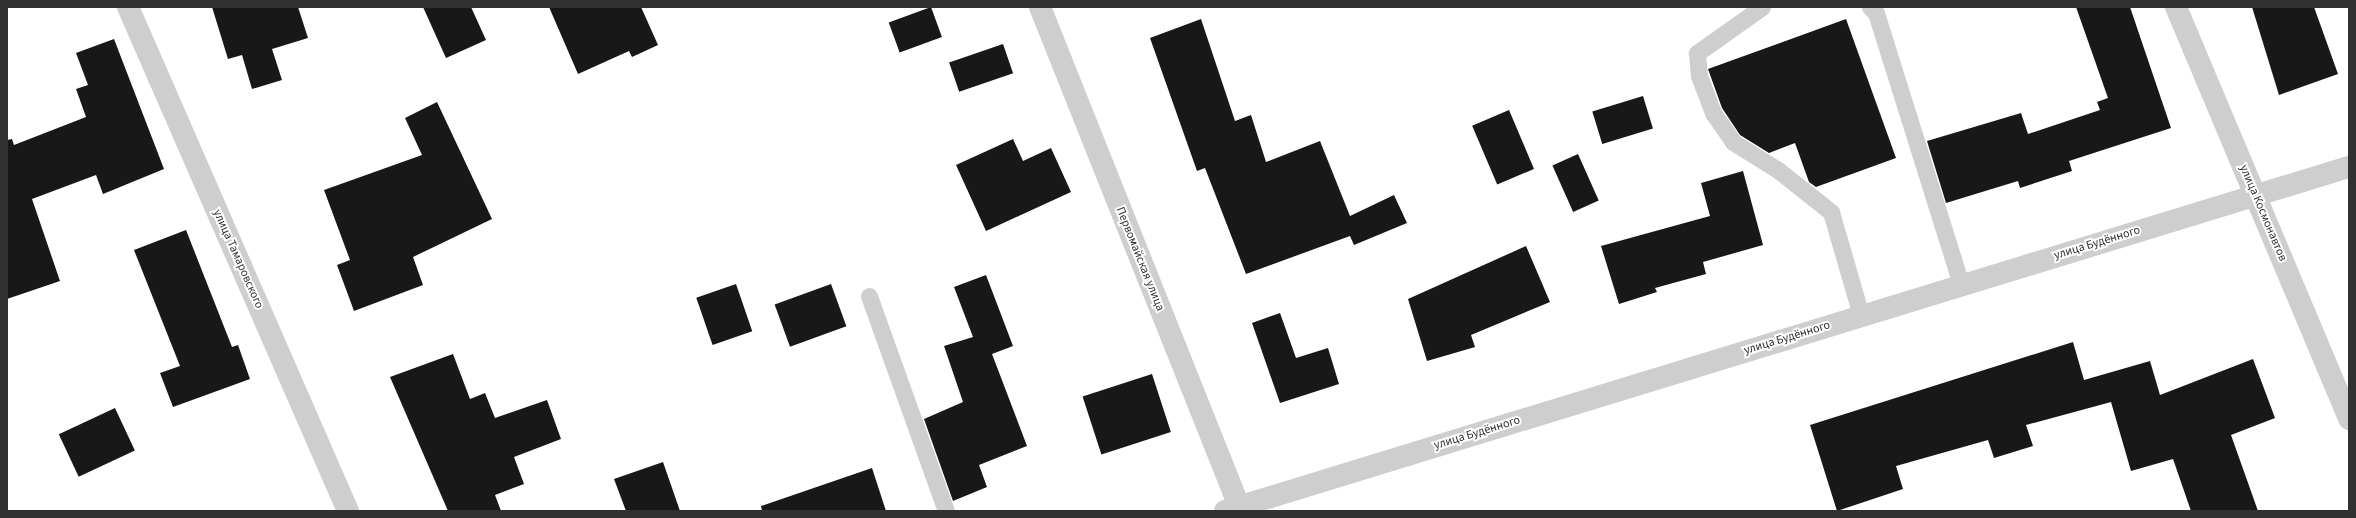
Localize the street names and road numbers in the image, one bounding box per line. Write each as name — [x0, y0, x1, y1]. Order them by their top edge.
street label: улица Космонавтов — [2236, 163, 2290, 263]
street label: Первомайская улица — [1113, 205, 1167, 313]
street label: улица Тамаровского — [210, 207, 266, 311]
street label: улица Будённого — [2052, 223, 2142, 263]
street label: улица Будённого — [1742, 318, 1832, 358]
street label: улица Будённого — [1432, 413, 1522, 453]

